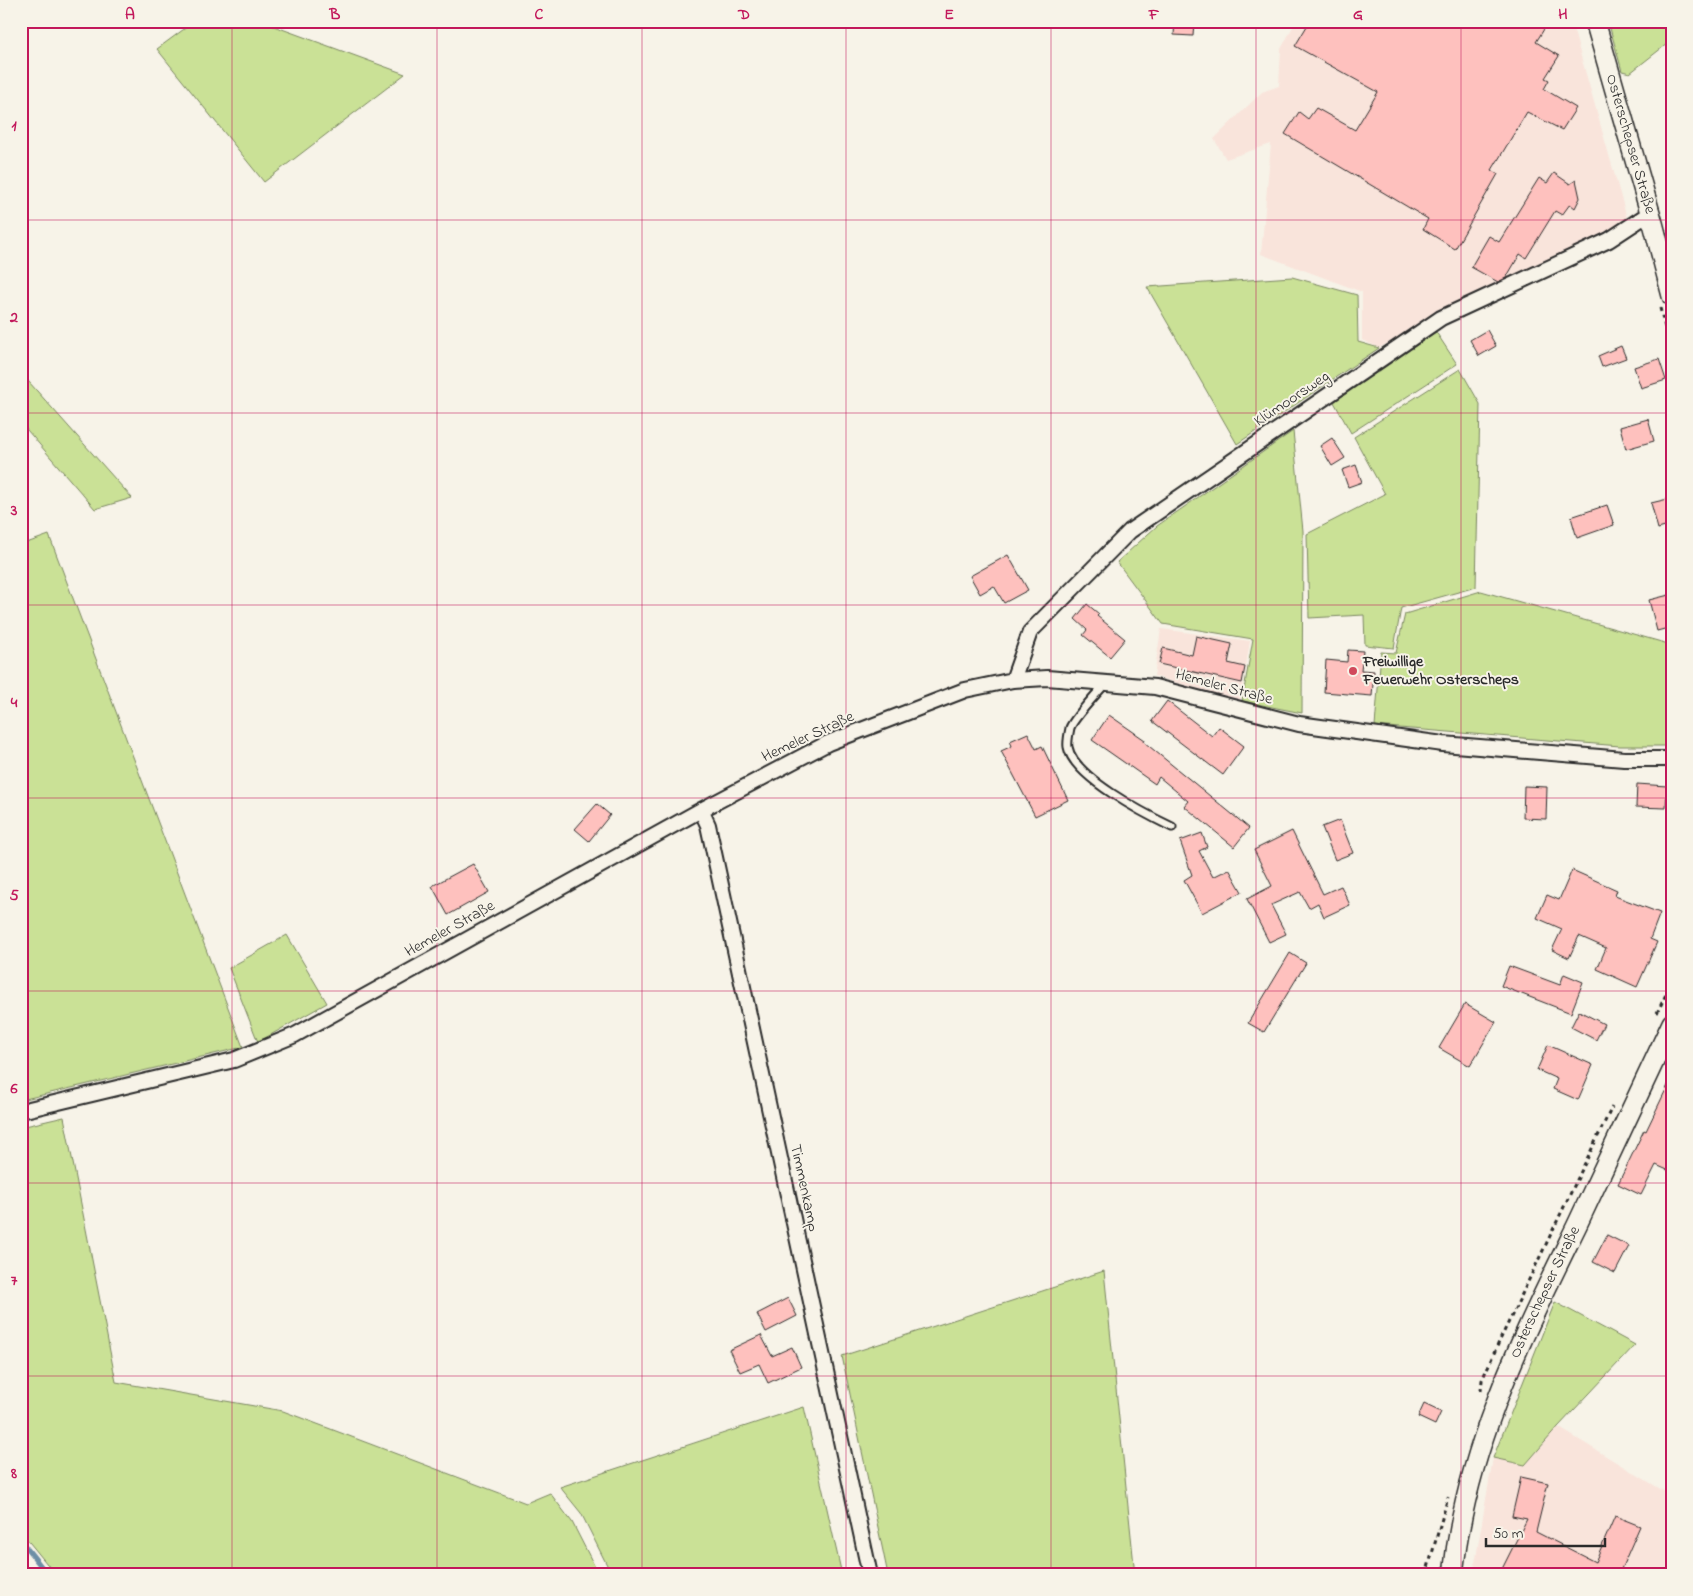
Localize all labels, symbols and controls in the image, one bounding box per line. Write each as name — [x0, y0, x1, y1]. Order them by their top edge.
text: A — [125, 3, 135, 27]
text: B — [329, 3, 341, 27]
text: C — [535, 3, 544, 27]
text: D — [737, 3, 750, 27]
text: E — [944, 3, 954, 27]
text: F — [1148, 3, 1160, 27]
text: G — [1353, 3, 1363, 27]
text: H — [1558, 3, 1568, 27]
street label: Osterschepser Straße — [1599, 71, 1662, 217]
text: 1 — [11, 114, 17, 138]
text: 2 — [9, 306, 18, 330]
street label: Klümoorsweg — [1249, 365, 1335, 433]
text: 3 — [10, 499, 18, 523]
place label: Freiwillige Feuerwehr Osterscheps — [1362, 650, 1519, 692]
street label: Hemeler Straße — [1173, 663, 1276, 712]
marker: Freiwillige Feuerwehr Osterscheps — [1347, 665, 1359, 677]
text: 4 — [10, 691, 18, 715]
street label: Hemeler Straße — [758, 705, 859, 769]
text: 5 — [9, 884, 19, 908]
street label: Hemeler Straße — [401, 894, 500, 964]
text: 6 — [9, 1077, 18, 1101]
street label: Timmenkamp — [783, 1142, 825, 1234]
street label: Osterschepser Straße — [1503, 1221, 1587, 1362]
text: 7 — [11, 1269, 18, 1293]
text: 8 — [10, 1462, 17, 1486]
scale bar — [1486, 1516, 1604, 1548]
text: 50 m — [1493, 1523, 1524, 1545]

